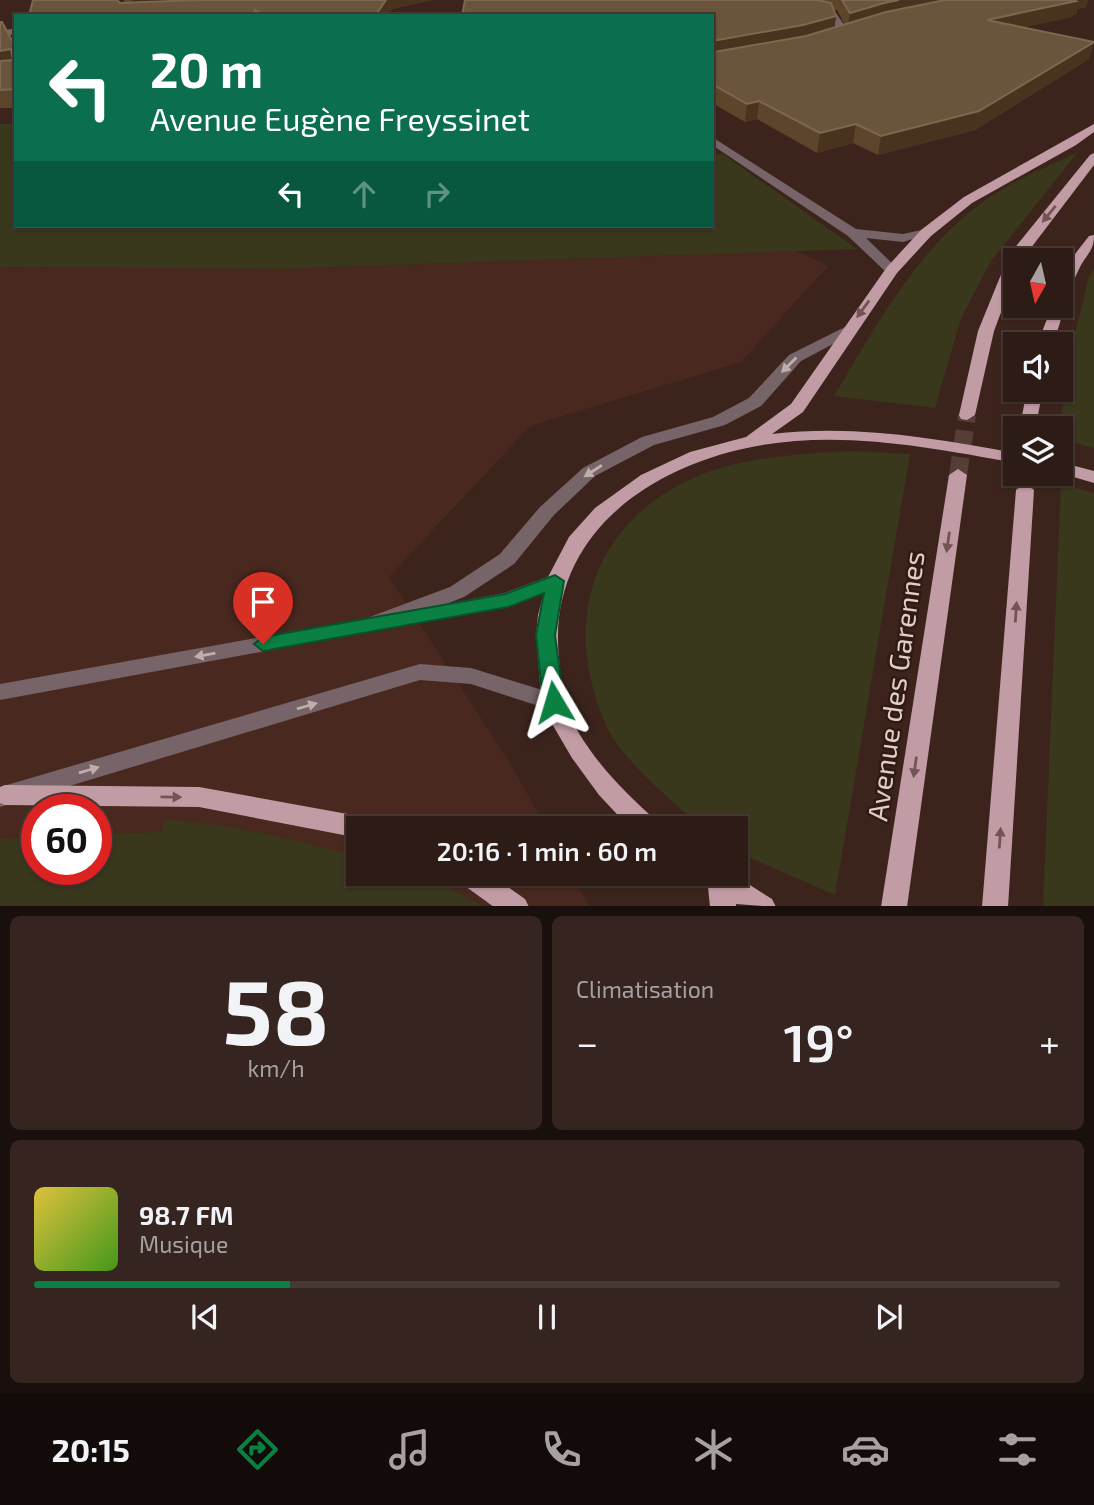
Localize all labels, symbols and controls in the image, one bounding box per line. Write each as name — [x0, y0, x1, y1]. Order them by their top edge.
text: 20 m — [150, 39, 263, 98]
icon: left — [35, 42, 126, 133]
text: Avenue Eugène Freyssinet — [150, 99, 530, 137]
icon: left — [272, 175, 310, 213]
icon: ahead — [345, 175, 383, 213]
icon: right — [418, 175, 456, 213]
one-way arrow — [1041, 205, 1056, 223]
north arrow — [1003, 248, 1073, 318]
map controls — [1003, 248, 1073, 486]
one-way arrow — [856, 300, 870, 319]
button: sound — [1003, 332, 1073, 402]
one-way arrow — [781, 357, 798, 373]
button: layers — [1003, 416, 1073, 486]
one-way arrow — [583, 465, 603, 478]
one-way arrow — [942, 531, 953, 553]
street label: Avenue des Garennes — [859, 549, 931, 823]
pin — [233, 572, 293, 644]
icon: arrive — [244, 583, 282, 621]
one-way arrow — [1011, 600, 1022, 622]
one-way arrow — [194, 650, 216, 661]
position arrow — [517, 665, 591, 739]
one-way arrow — [297, 700, 318, 710]
one-way arrow — [909, 756, 920, 778]
one-way arrow — [79, 765, 100, 775]
one-way arrow — [160, 791, 182, 802]
speed limit sign: 60 — [21, 794, 112, 885]
one-way arrow — [995, 827, 1006, 849]
text: 20:16 · 1 min · 60 m — [437, 835, 657, 866]
text: 58 — [223, 954, 329, 1063]
text: Climatisation — [576, 975, 714, 1003]
text: 19° — [783, 1010, 854, 1072]
text: − — [576, 1019, 598, 1065]
text: + — [1039, 1019, 1060, 1065]
text: km/h — [247, 1054, 305, 1082]
text: 98.7 FM — [139, 1199, 234, 1230]
text: Musique — [139, 1230, 228, 1258]
icon: previous — [186, 1298, 224, 1336]
icon: pause — [528, 1298, 566, 1336]
icon: next — [870, 1298, 908, 1336]
icon: directions — [233, 1425, 282, 1474]
icon: music — [385, 1425, 434, 1474]
icon: phone — [537, 1425, 586, 1474]
icon: climate — [689, 1425, 738, 1474]
icon: car — [841, 1425, 890, 1474]
icon: filters — [993, 1425, 1042, 1474]
text: 20:15 — [52, 1430, 130, 1468]

